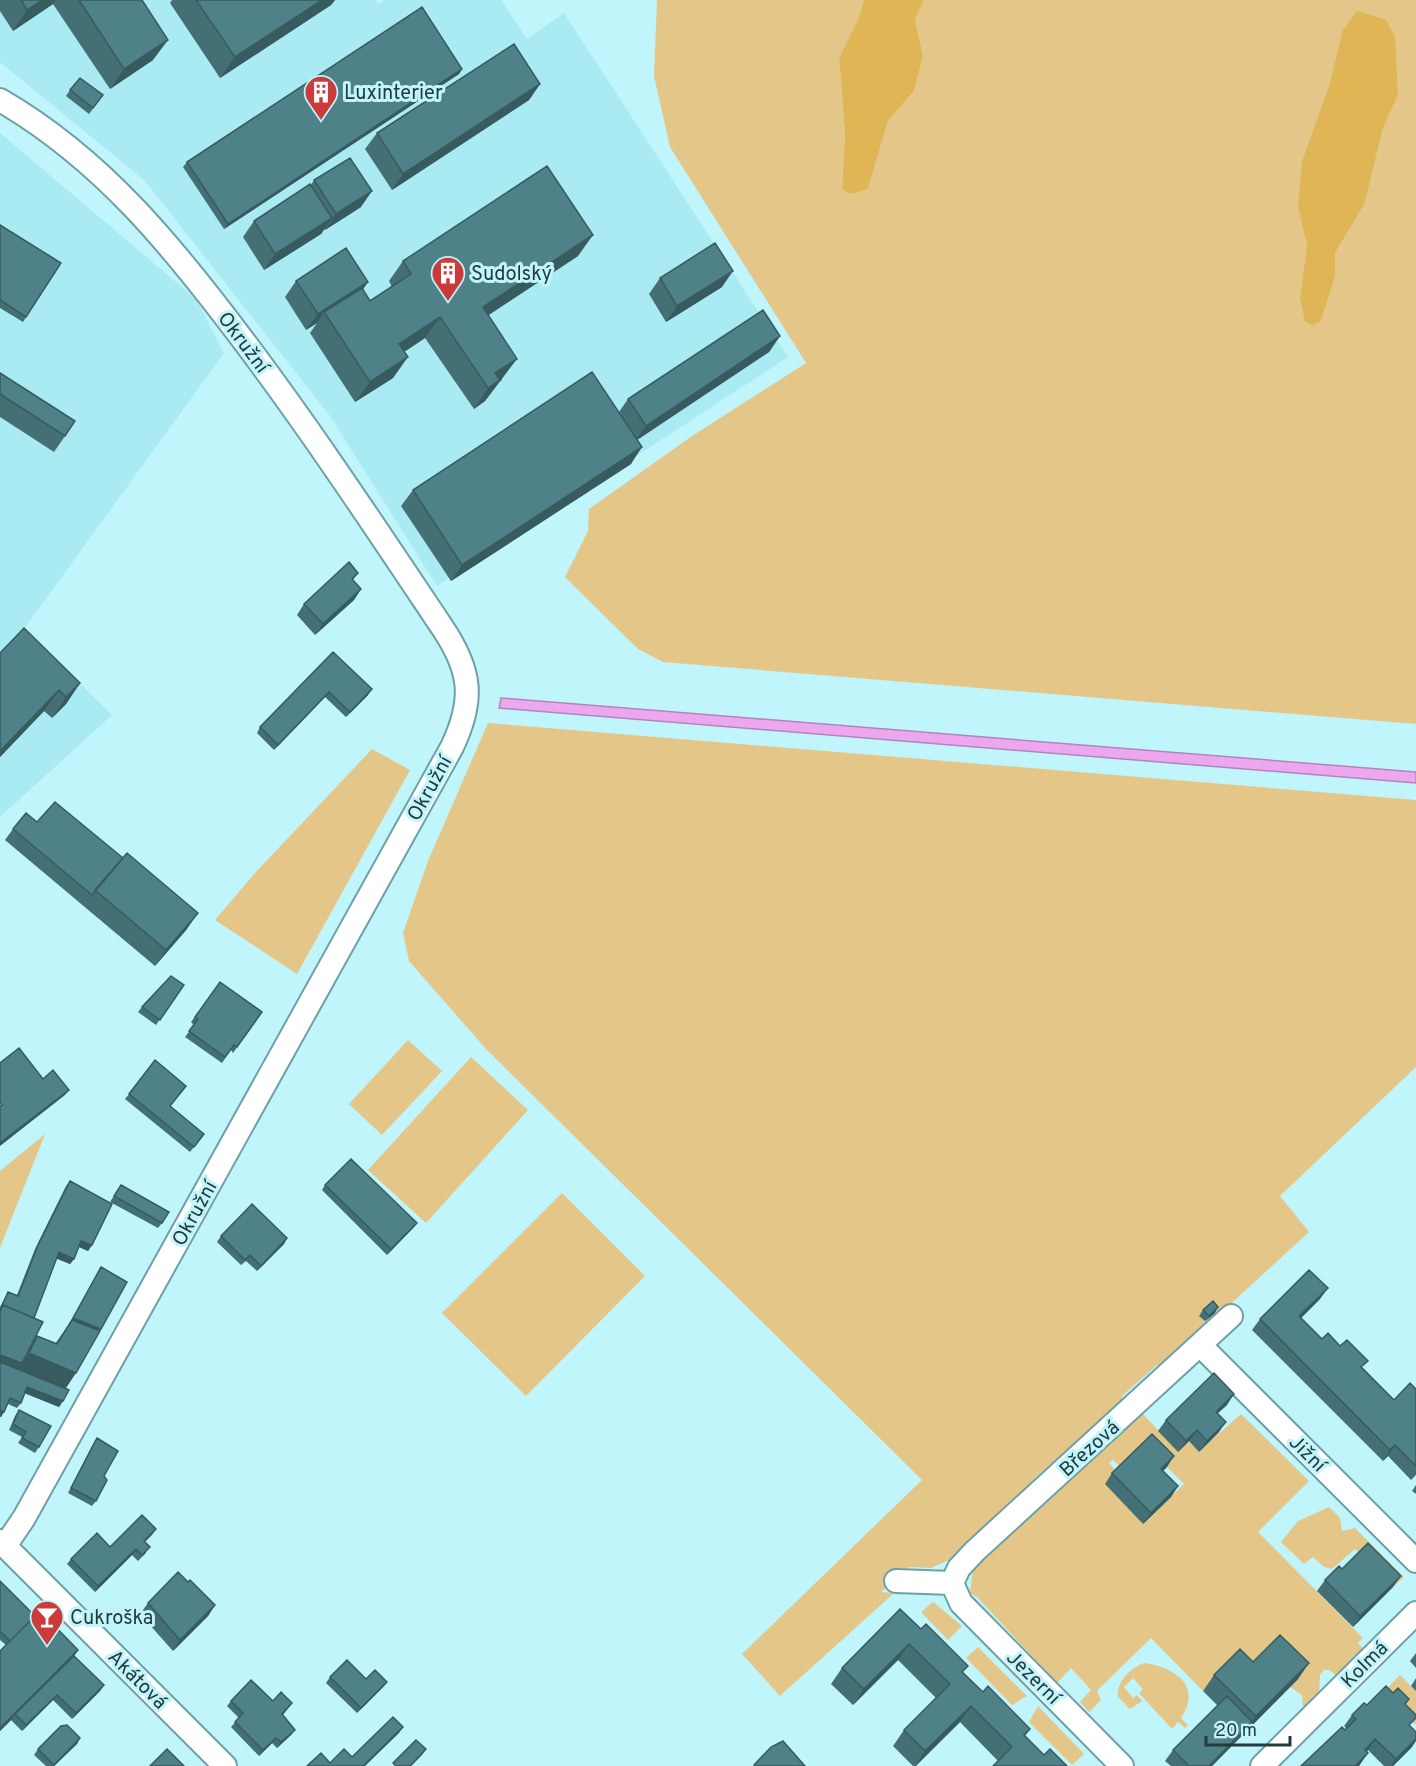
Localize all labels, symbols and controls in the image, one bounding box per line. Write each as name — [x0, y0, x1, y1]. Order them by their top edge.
building icon: Luxinterier — [303, 74, 339, 121]
place label: Luxinterier — [344, 81, 443, 107]
building icon: Sudolský — [430, 255, 466, 302]
place label: Sudolský — [471, 262, 552, 288]
street label: Okružní — [211, 307, 275, 381]
street label: Okružní — [402, 750, 460, 826]
street label: Okružní — [167, 1175, 225, 1251]
street label: Březová — [1055, 1416, 1126, 1483]
street label: Jižní — [1282, 1430, 1332, 1480]
bar icon: Cukroška — [29, 1599, 65, 1646]
place label: Cukroška — [70, 1606, 153, 1632]
street label: Kolmá — [1336, 1636, 1395, 1695]
street label: Akátová — [101, 1645, 172, 1716]
street label: Jezerní — [1000, 1646, 1067, 1712]
scale bar — [1206, 1709, 1290, 1747]
text: 20 m — [1215, 1720, 1257, 1743]

